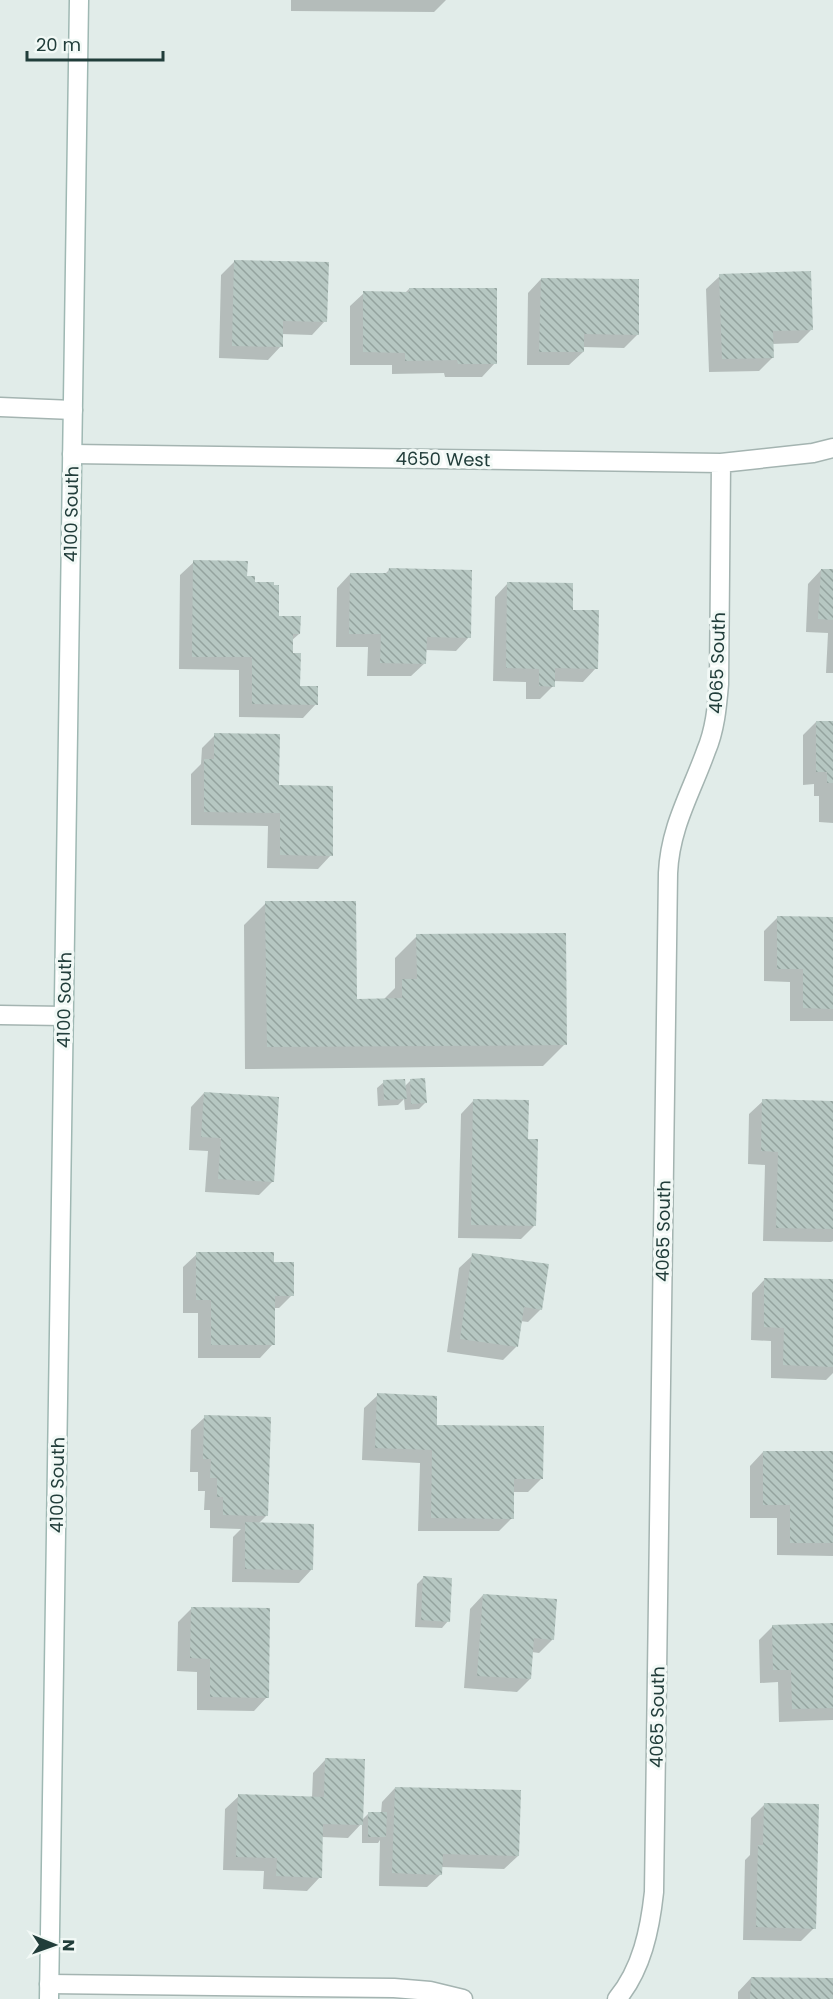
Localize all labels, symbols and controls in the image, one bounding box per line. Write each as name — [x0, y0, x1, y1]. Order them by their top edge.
scale bar — [27, 24, 164, 62]
text: 20 m — [36, 32, 81, 57]
street label: 4650 West — [395, 446, 491, 472]
street label: 4100 South — [58, 466, 84, 562]
street label: 4065 South — [703, 612, 731, 714]
street label: 4100 South — [51, 952, 77, 1048]
street label: 4065 South — [650, 1180, 676, 1282]
street label: 4100 South — [44, 1437, 70, 1533]
street label: 4065 South — [644, 1666, 670, 1768]
north arrow — [24, 1915, 84, 1975]
text: N — [57, 1939, 80, 1951]

